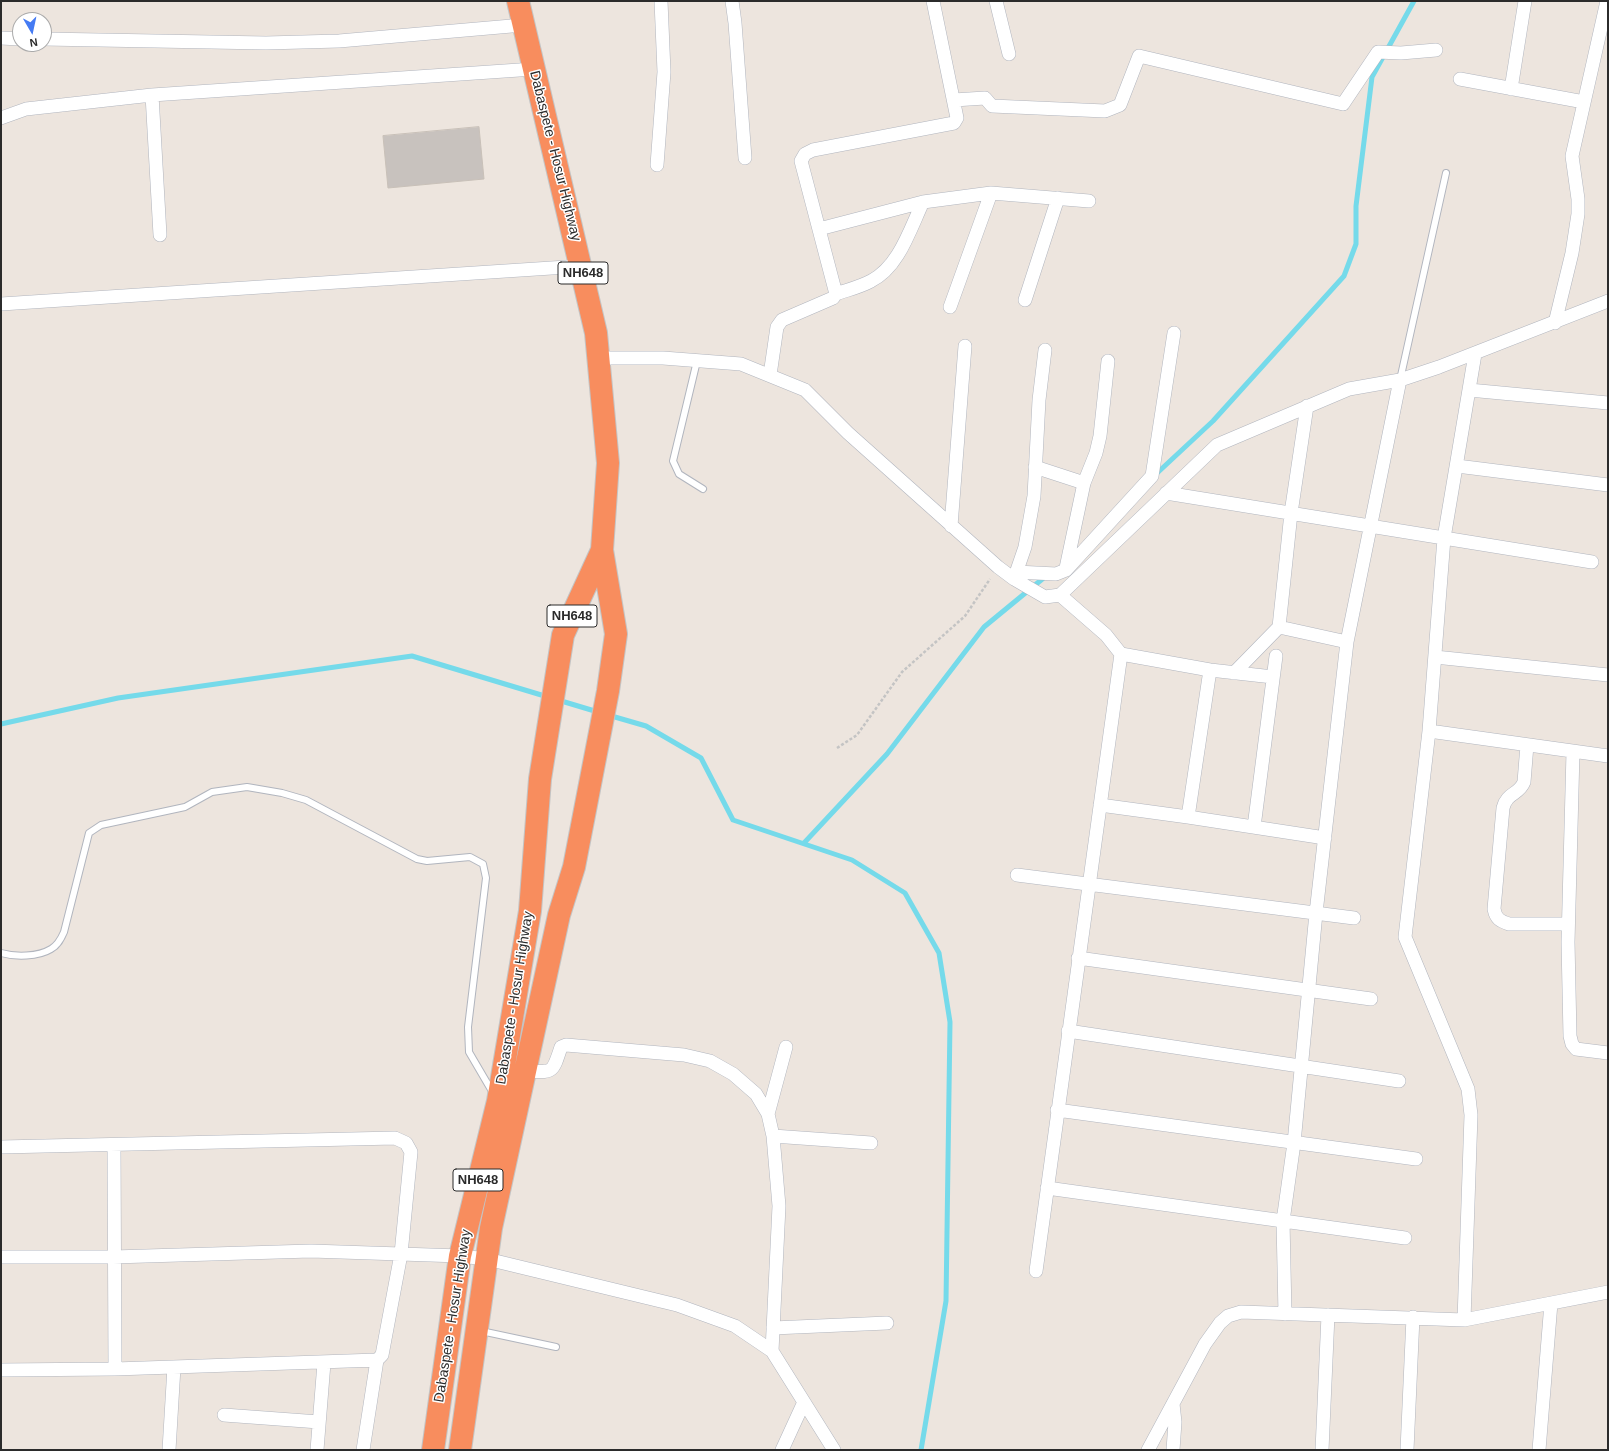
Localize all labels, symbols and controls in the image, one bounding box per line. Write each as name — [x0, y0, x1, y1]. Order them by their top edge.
north arrow — [12, 12, 52, 52]
text: N — [29, 36, 39, 49]
street label: Dabaspete - Hosur Highway — [526, 69, 584, 243]
road number: NH648 — [558, 262, 608, 284]
road number: NH648 — [547, 605, 597, 627]
street label: Dabaspete - Hosur Highway — [493, 910, 537, 1086]
road number: NH648 — [453, 1169, 503, 1191]
street label: Dabaspete - Hosur Highway — [431, 1228, 475, 1404]

